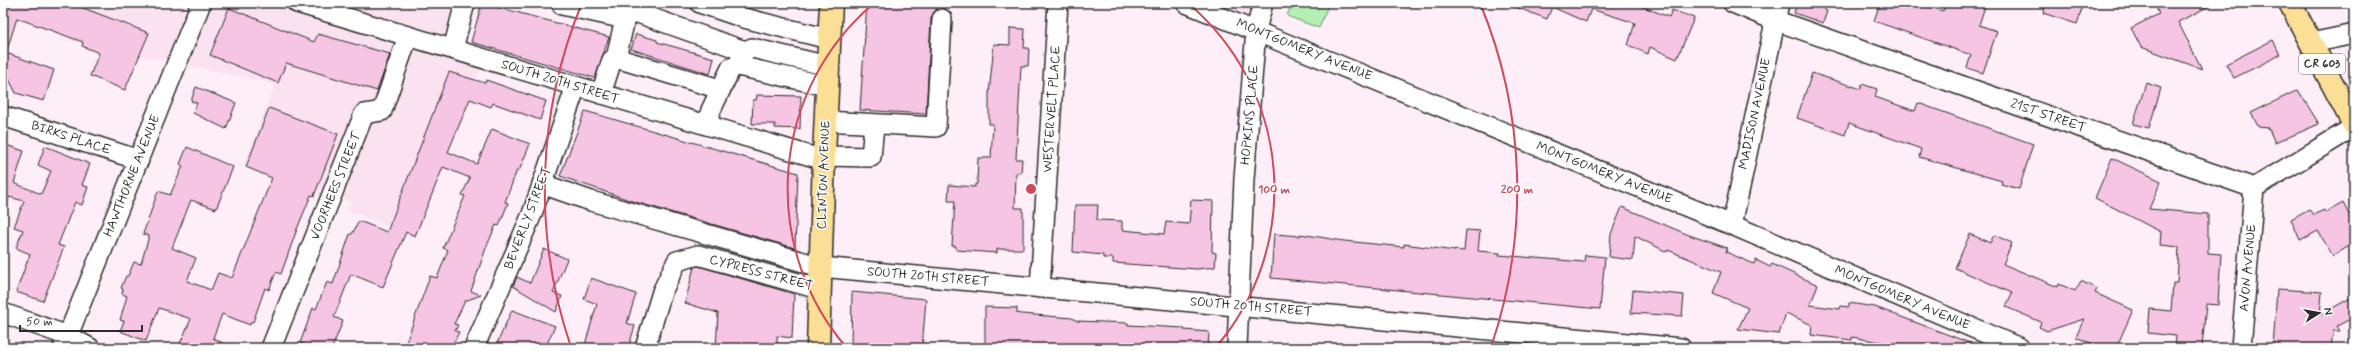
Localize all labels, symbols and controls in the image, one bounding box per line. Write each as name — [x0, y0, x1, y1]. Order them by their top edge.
street label: MONTGOMERY AVENUE — [1234, 15, 1375, 85]
street label: WESTERVELT PLACE — [1039, 45, 1065, 173]
road number: CR 603 — [2299, 54, 2345, 74]
street label: SOUTH 20TH STREET — [499, 56, 621, 108]
street label: MADISON AVENUE — [1735, 56, 1775, 171]
street label: HOPKINS PLACE — [1237, 64, 1263, 166]
street label: 21ST STREET — [2008, 95, 2088, 137]
street label: HAWTHORNE AVENUE — [100, 112, 164, 239]
street label: BIRKS PLACE — [29, 117, 113, 159]
street label: CLINTON AVENUE — [814, 120, 834, 230]
street label: VOORHEES STREET — [307, 128, 366, 243]
street label: MONTGOMERY AVENUE — [1534, 138, 1675, 208]
street label: BEVERLY STREET — [501, 164, 555, 272]
centre of rings — [1024, 182, 1038, 196]
text: 100 m — [1258, 182, 1291, 198]
text: 200 m — [1501, 182, 1534, 198]
street label: AVON AVENUE — [2236, 223, 2260, 312]
street label: CYPRESS STREET — [707, 251, 815, 295]
street label: MONTGOMERY AVENUE — [1832, 262, 1973, 334]
street label: SOUTH 20TH STREET — [866, 263, 990, 291]
street label: SOUTH 20TH STREET — [1189, 293, 1313, 321]
north arrow — [2299, 293, 2339, 333]
text: N — [2320, 306, 2335, 316]
scale bar — [20, 307, 142, 333]
text: 50 m — [26, 314, 53, 330]

